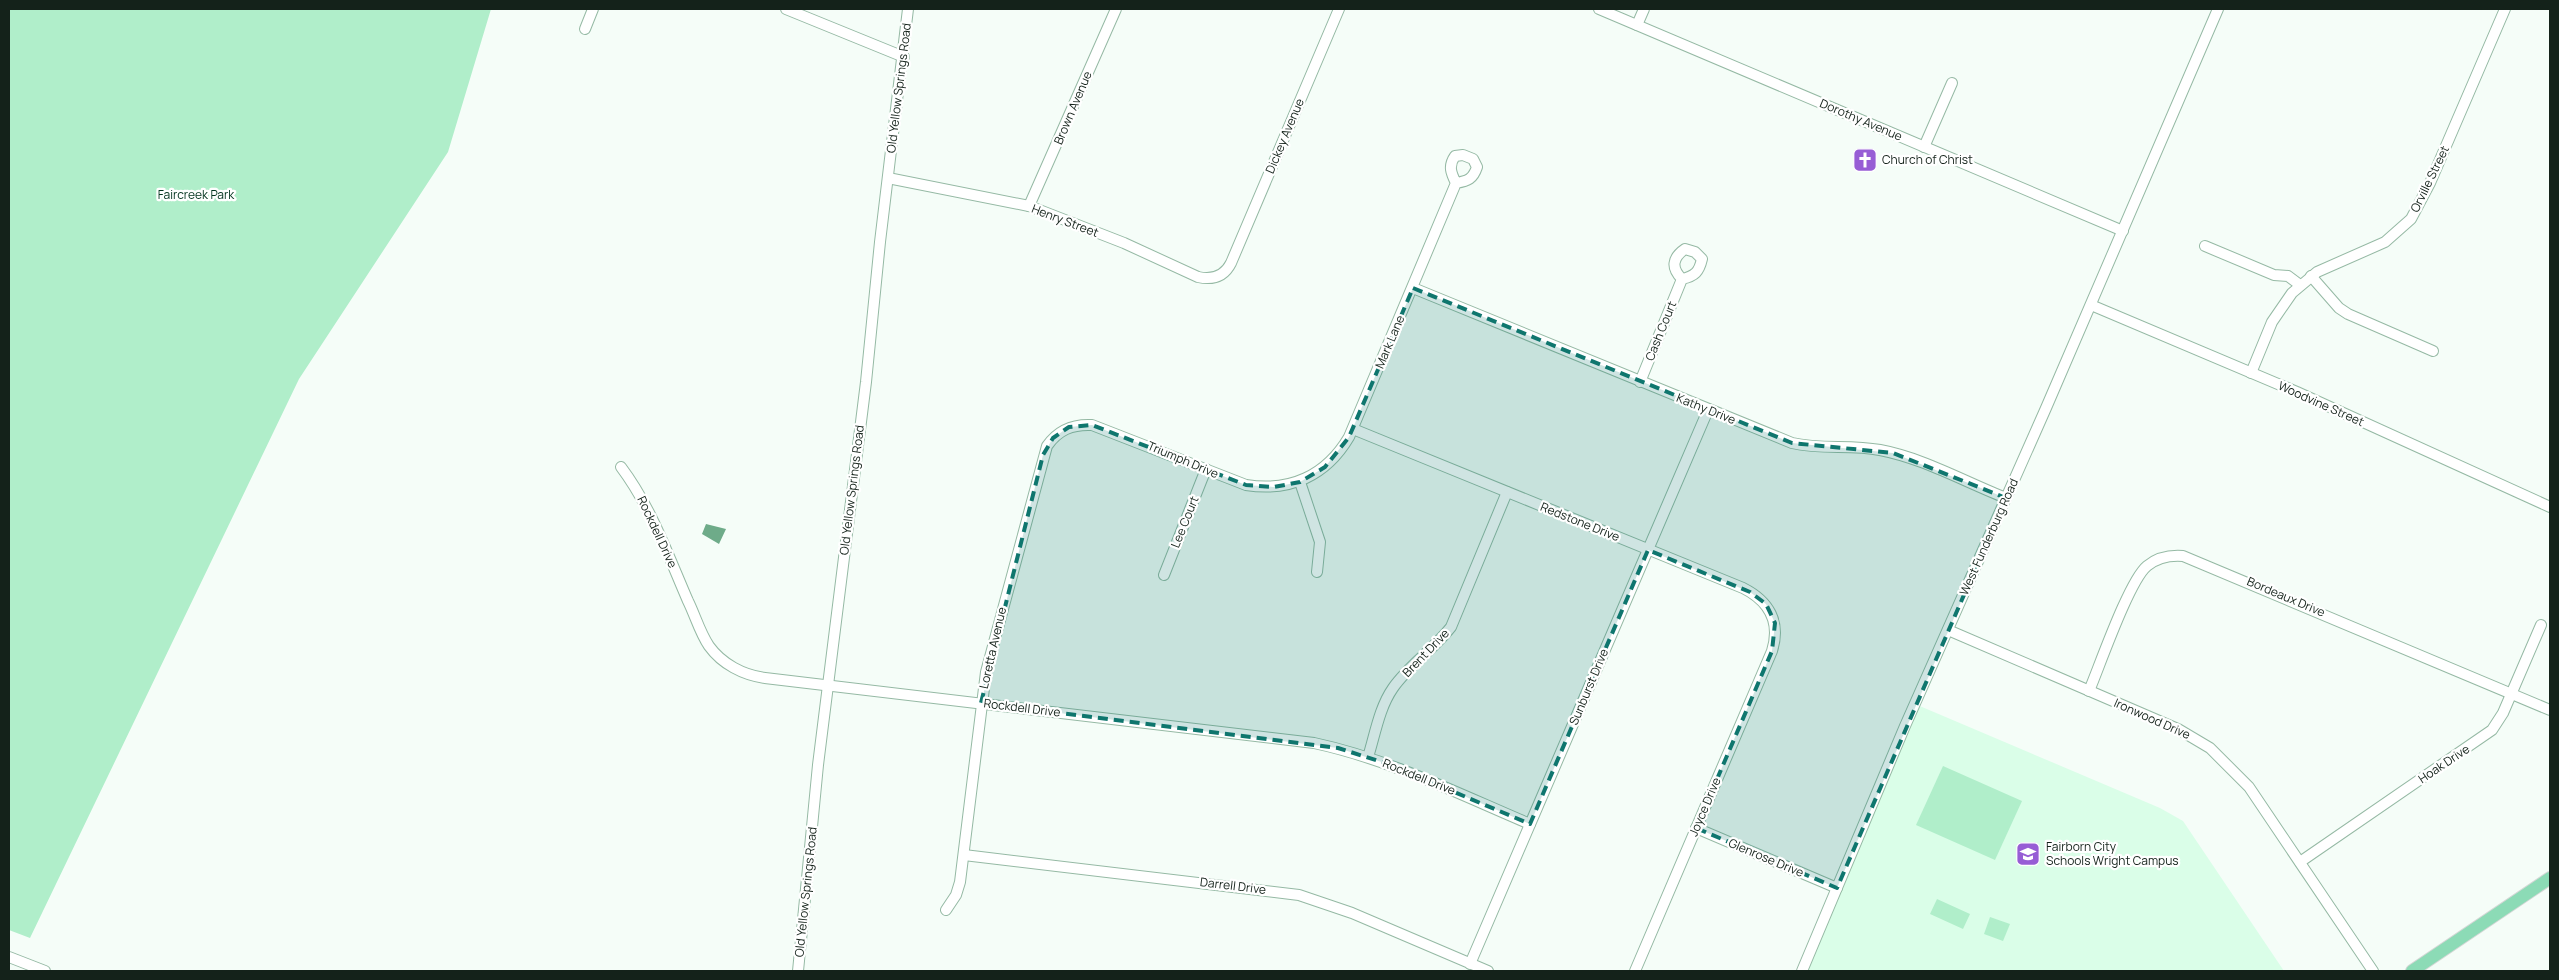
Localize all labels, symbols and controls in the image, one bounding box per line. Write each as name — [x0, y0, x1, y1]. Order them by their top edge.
street label: Old Yellow Springs Road — [882, 22, 915, 154]
street label: Brown Avenue — [1049, 68, 1096, 147]
street label: Dorothy Avenue — [1817, 94, 1905, 145]
street label: Dickey Avenue — [1261, 96, 1308, 176]
street label: Orville Street — [2406, 142, 2453, 215]
church icon: Church of Christ — [1852, 147, 1878, 173]
place label: Church of Christ — [1882, 151, 1973, 168]
park label: Faircreek Park — [158, 186, 235, 203]
street label: Henry Street — [1029, 200, 1101, 241]
street label: Cash Court — [1641, 298, 1680, 363]
street label: Mark Lane — [1371, 313, 1408, 371]
street label: Woodvine Street — [2276, 377, 2367, 430]
street label: Kathy Drive — [1674, 389, 1738, 428]
street label: Old Yellow Springs Road — [835, 424, 868, 556]
street label: Triumph Drive — [1145, 437, 1221, 482]
street label: West Funderburg Road — [1955, 476, 2022, 598]
street label: Rockdell Drive — [633, 493, 681, 570]
street label: Lee Court — [1166, 493, 1203, 550]
street label: Redstone Drive — [1538, 498, 1622, 545]
street label: Bordeaux Drive — [2245, 572, 2328, 621]
street label: Loretta Avenue — [975, 605, 1010, 690]
street label: Brent Drive — [1398, 625, 1453, 680]
street label: Sunburst Drive — [1565, 646, 1612, 728]
street label: Rockdell Drive — [983, 694, 1061, 721]
street label: Ironwood Drive — [2111, 694, 2193, 743]
street label: Hoak Drive — [2415, 740, 2473, 787]
street label: Rockdell Drive — [1380, 754, 1458, 799]
street label: Joyce Drive — [1685, 775, 1725, 839]
street label: Old Yellow Springs Road — [790, 826, 821, 958]
street label: Glenrose Drive — [1726, 834, 1806, 881]
place label: Fairborn City Schools Wright Campus — [2046, 838, 2179, 869]
school or university icon: Fairborn City Schools Wright Campus — [2015, 841, 2041, 867]
street label: Darrell Drive — [1199, 873, 1267, 898]

